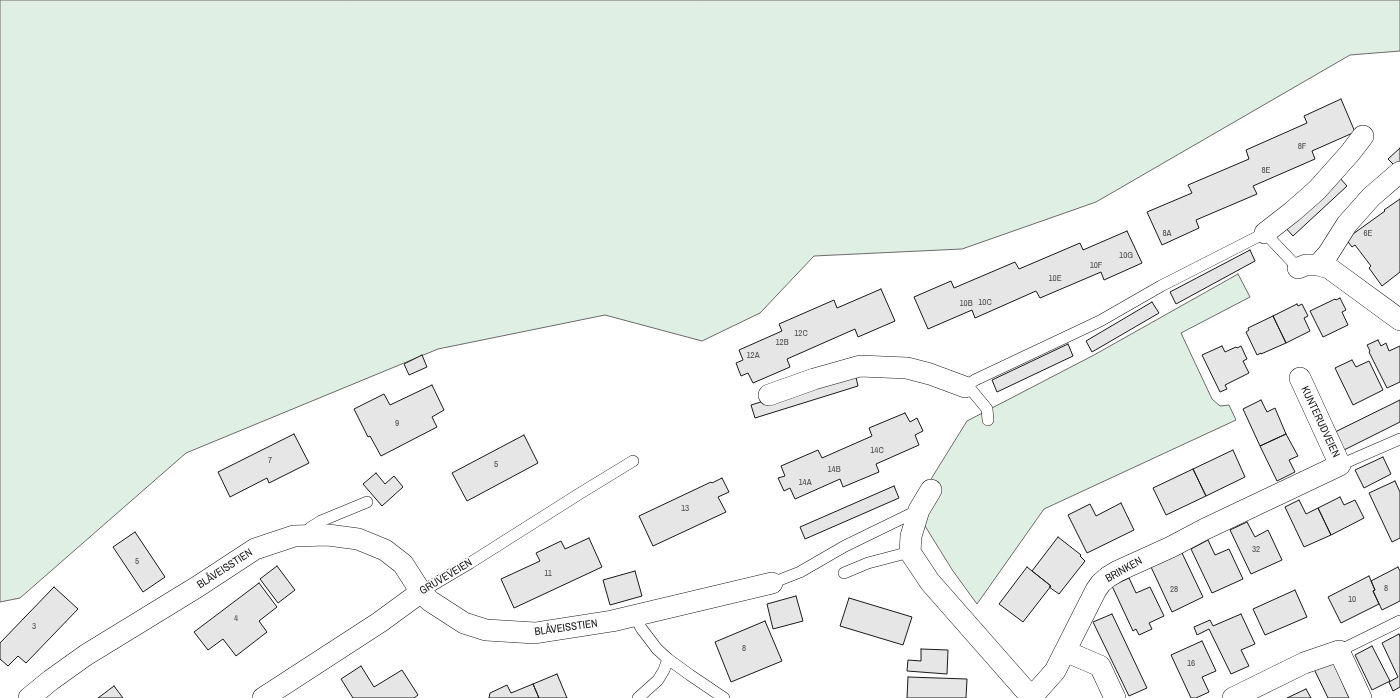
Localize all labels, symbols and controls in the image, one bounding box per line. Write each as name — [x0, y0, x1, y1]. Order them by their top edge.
house number: 8F — [1298, 142, 1306, 152]
house number: 8E — [1261, 166, 1271, 176]
house number: 8A — [1162, 229, 1172, 239]
house number: 6E — [1363, 229, 1373, 239]
house number: 10G — [1119, 251, 1133, 261]
house number: 10F — [1090, 261, 1102, 271]
house number: 10E — [1048, 274, 1062, 284]
house number: 10C — [978, 298, 992, 308]
house number: 10B — [959, 299, 973, 309]
house number: 12C — [794, 329, 808, 339]
house number: 12B — [775, 338, 789, 348]
house number: 12A — [746, 351, 760, 361]
street label: KUNTERUDVEIEN — [1298, 384, 1342, 460]
house number: 9 — [395, 419, 399, 429]
house number: 14C — [870, 446, 884, 456]
house number: 7 — [268, 456, 272, 466]
house number: 5 — [494, 460, 498, 470]
house number: 14B — [827, 465, 841, 475]
house number: 14A — [798, 478, 812, 488]
house number: 13 — [681, 504, 689, 514]
house number: 32 — [1252, 545, 1260, 555]
street label: BLÅVEISSTIEN — [195, 546, 255, 592]
street label: BRINKEN — [1103, 555, 1145, 585]
street label: GRUVEVEIEN — [417, 556, 475, 598]
house number: 5 — [135, 557, 139, 567]
house number: 11 — [544, 569, 552, 579]
house number: 8 — [1384, 584, 1388, 594]
house number: 28 — [1170, 585, 1178, 595]
house number: 10 — [1348, 595, 1356, 605]
house number: 4 — [234, 614, 238, 624]
street label: BLÅVEISSTIEN — [534, 617, 598, 639]
house number: 3 — [32, 622, 36, 632]
house number: 8 — [742, 644, 746, 654]
house number: 16 — [1187, 659, 1195, 669]

